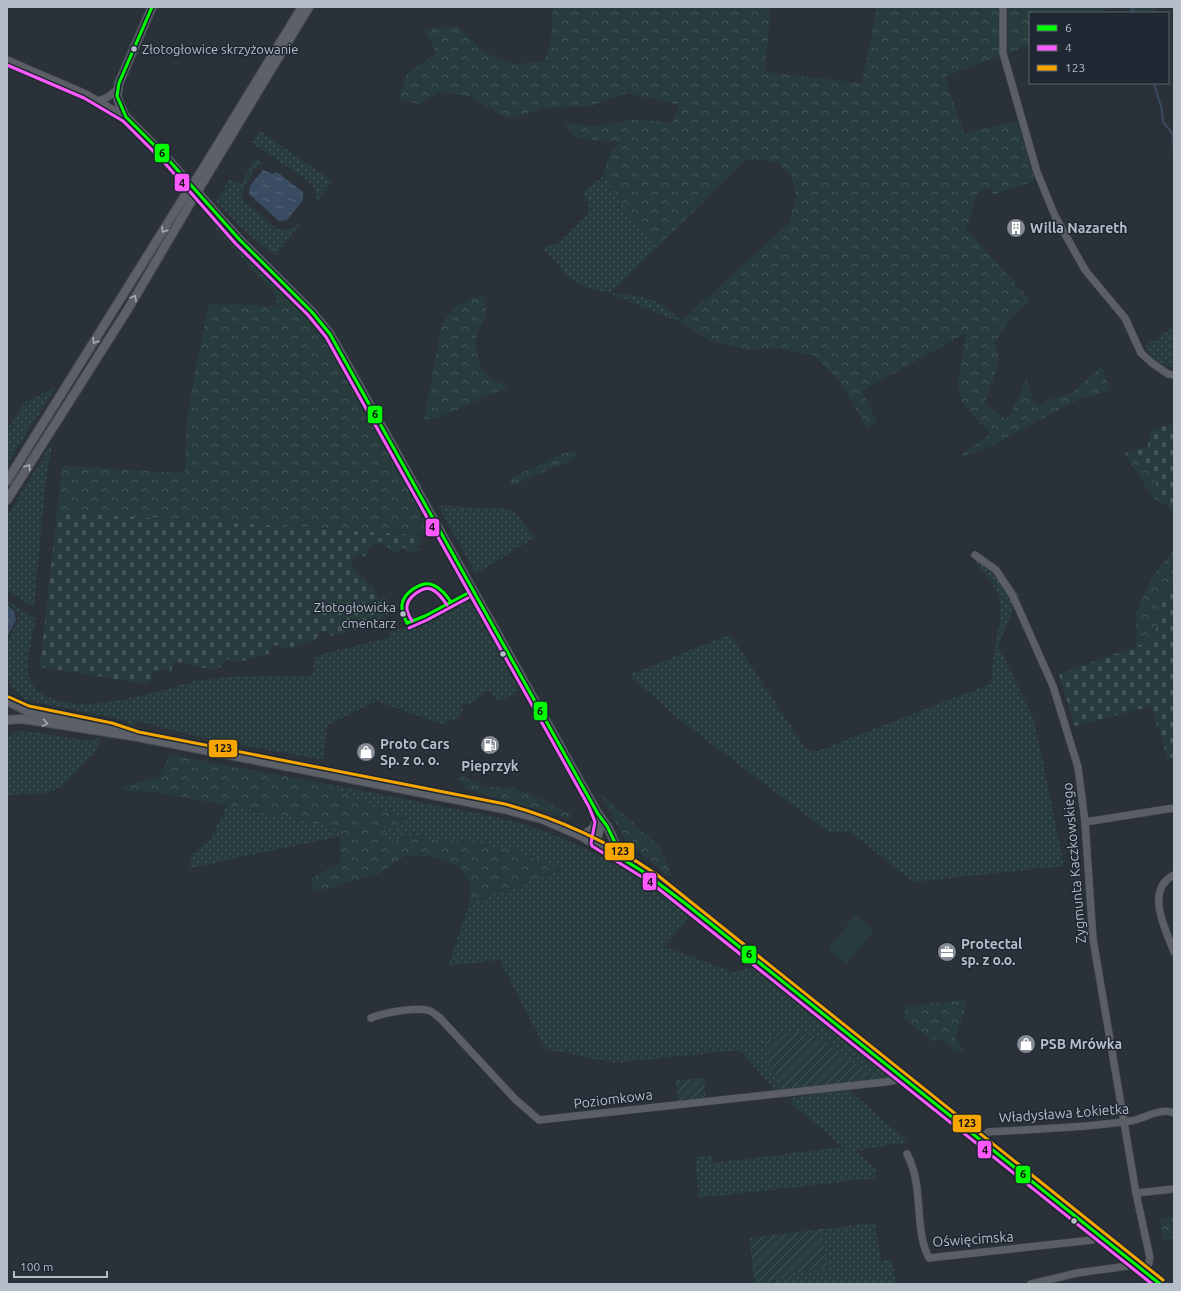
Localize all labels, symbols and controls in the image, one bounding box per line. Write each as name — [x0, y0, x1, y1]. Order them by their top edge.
legend — [1029, 12, 1169, 84]
text: 6 — [1065, 21, 1072, 34]
text: 4 — [1065, 41, 1072, 54]
place label: Złotogłowice skrzyżowanie — [142, 42, 298, 56]
marker: Złotogłowice skrzyżowanie — [129, 44, 139, 54]
text: 123 — [1065, 61, 1085, 74]
line badge: 6 — [154, 143, 170, 163]
text: 6 — [159, 147, 165, 159]
line badge: 4 — [174, 173, 190, 192]
text: 4 — [179, 177, 185, 189]
building icon: Willa Nazareth — [1005, 217, 1027, 239]
place label: Willa Nazareth — [1030, 220, 1127, 236]
one-way arrow — [161, 226, 168, 233]
one-way arrow — [130, 295, 137, 302]
one-way arrow — [92, 336, 99, 343]
line badge: 6 — [367, 405, 383, 424]
text: 6 — [372, 408, 378, 420]
one-way arrow — [23, 464, 30, 471]
line badge: 4 — [425, 518, 440, 537]
text: 4 — [429, 521, 435, 533]
place label: Złotogłowicka cmentarz — [314, 600, 396, 630]
marker: Złotogłowicka cmentarz — [398, 609, 408, 619]
unlabelled marker — [498, 649, 508, 659]
line badge: 6 — [533, 701, 548, 721]
text: 6 — [537, 705, 543, 717]
one-way arrow — [42, 718, 48, 727]
fuel station icon: Pieprzyk — [479, 734, 501, 756]
place label: Proto Cars Sp. z o. o. — [380, 736, 450, 768]
line badge: 123 — [208, 739, 238, 758]
shop icon: Proto Cars Sp. z o. o. — [355, 741, 377, 763]
text: 123 — [214, 742, 232, 754]
place label: Pieprzyk — [461, 758, 519, 774]
street label: Zygmunta Kaczkowskiego — [1059, 782, 1089, 944]
line badge: 123 — [604, 842, 635, 861]
text: 123 — [611, 845, 629, 857]
line badge: 4 — [642, 872, 657, 891]
text: 4 — [647, 876, 653, 888]
place label: Protectal sp. z o.o. — [961, 936, 1022, 968]
office icon: Protectal sp. z o.o. — [936, 941, 958, 963]
line badge: 6 — [741, 945, 757, 964]
text: 6 — [746, 948, 752, 960]
shop icon: PSB Mrówka — [1015, 1033, 1037, 1055]
place label: PSB Mrówka — [1040, 1036, 1122, 1052]
street label: Poziomkowa — [573, 1086, 653, 1112]
street label: Władysława Łokietka — [998, 1100, 1130, 1126]
line badge: 123 — [952, 1114, 982, 1133]
text: 123 — [958, 1117, 976, 1129]
line badge: 4 — [977, 1140, 992, 1159]
text: 4 — [982, 1144, 988, 1156]
line badge: 6 — [1015, 1165, 1031, 1184]
text: 6 — [1020, 1168, 1026, 1180]
unlabelled marker — [1069, 1216, 1079, 1226]
street label: Oświęcimska — [932, 1228, 1014, 1250]
scale bar — [14, 1253, 107, 1279]
text: 100 m — [20, 1260, 53, 1273]

